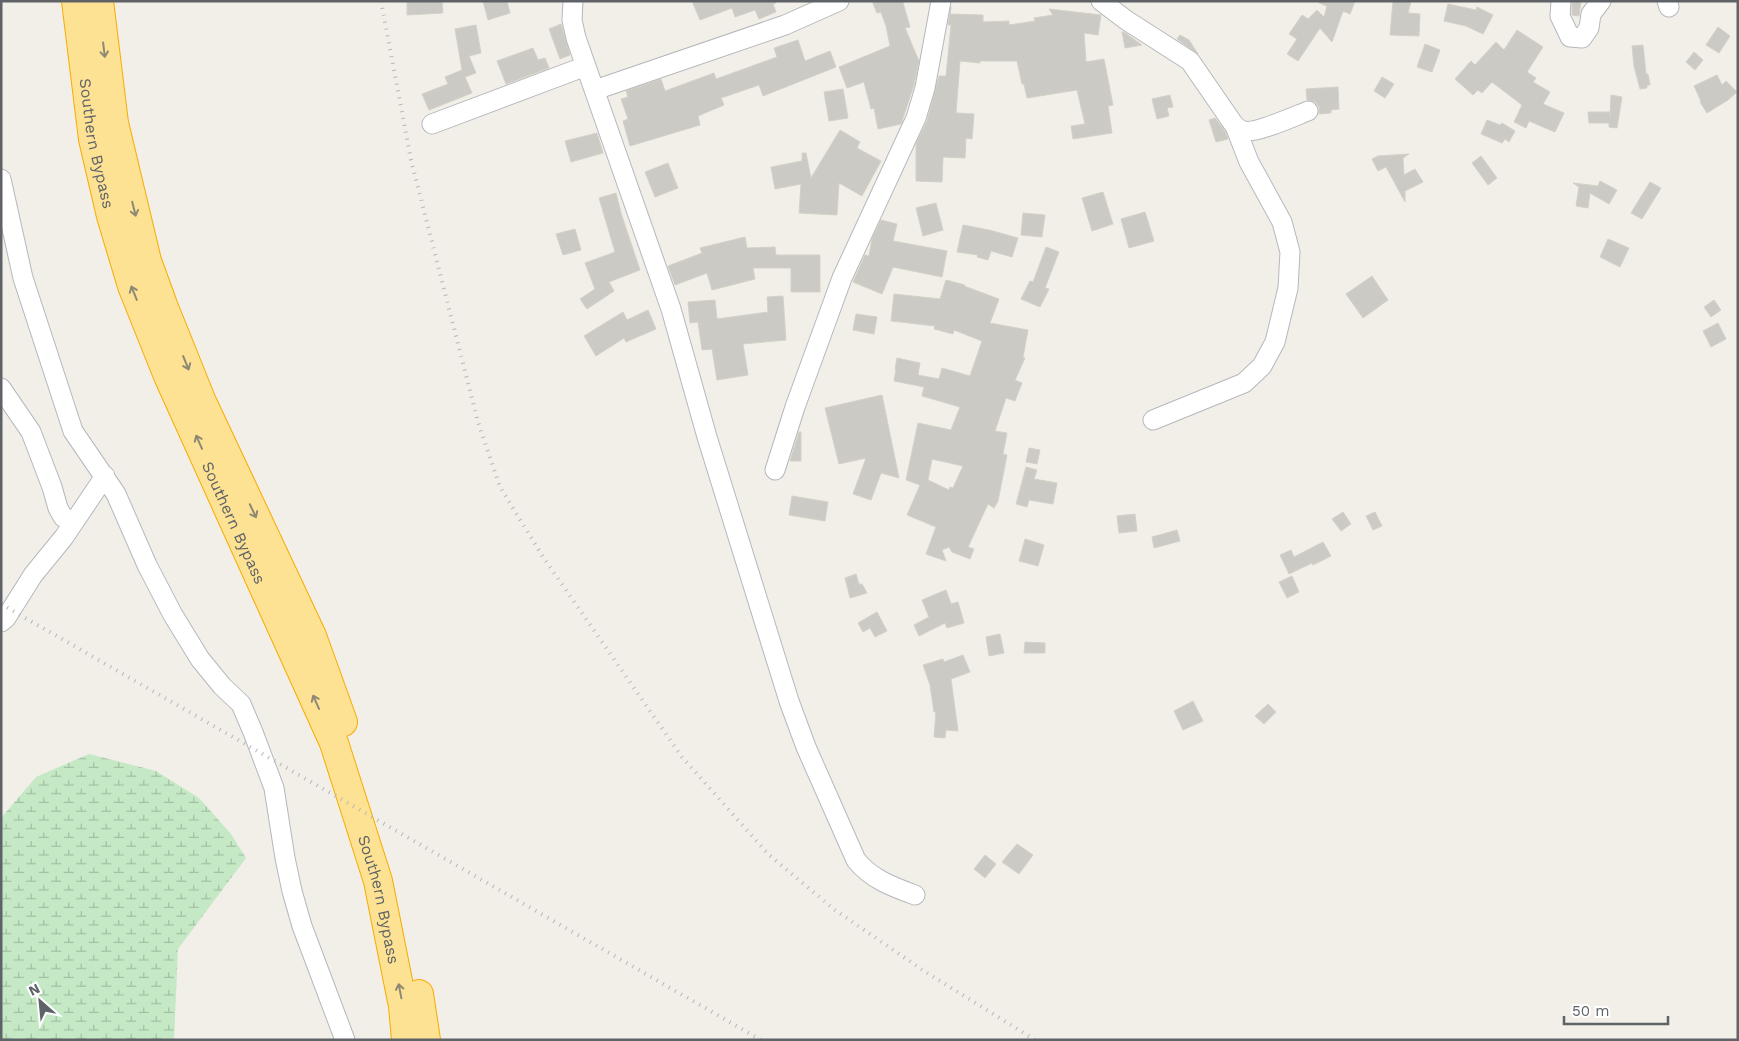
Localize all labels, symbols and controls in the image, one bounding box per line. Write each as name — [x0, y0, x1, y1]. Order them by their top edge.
one-way arrow — [100, 41, 110, 57]
street label: Southern Bypass — [76, 77, 118, 210]
one-way arrow — [130, 201, 139, 217]
one-way arrow — [129, 286, 138, 301]
one-way arrow — [182, 355, 192, 370]
one-way arrow — [193, 435, 203, 450]
street label: Southern Bypass — [198, 458, 270, 587]
one-way arrow — [249, 503, 258, 518]
one-way arrow — [311, 695, 320, 710]
street label: Southern Bypass — [354, 832, 404, 966]
north arrow — [15, 976, 65, 1026]
text: N — [26, 980, 42, 999]
one-way arrow — [395, 984, 404, 1000]
scale bar — [1564, 994, 1668, 1026]
text: 50 m — [1572, 1002, 1609, 1020]

